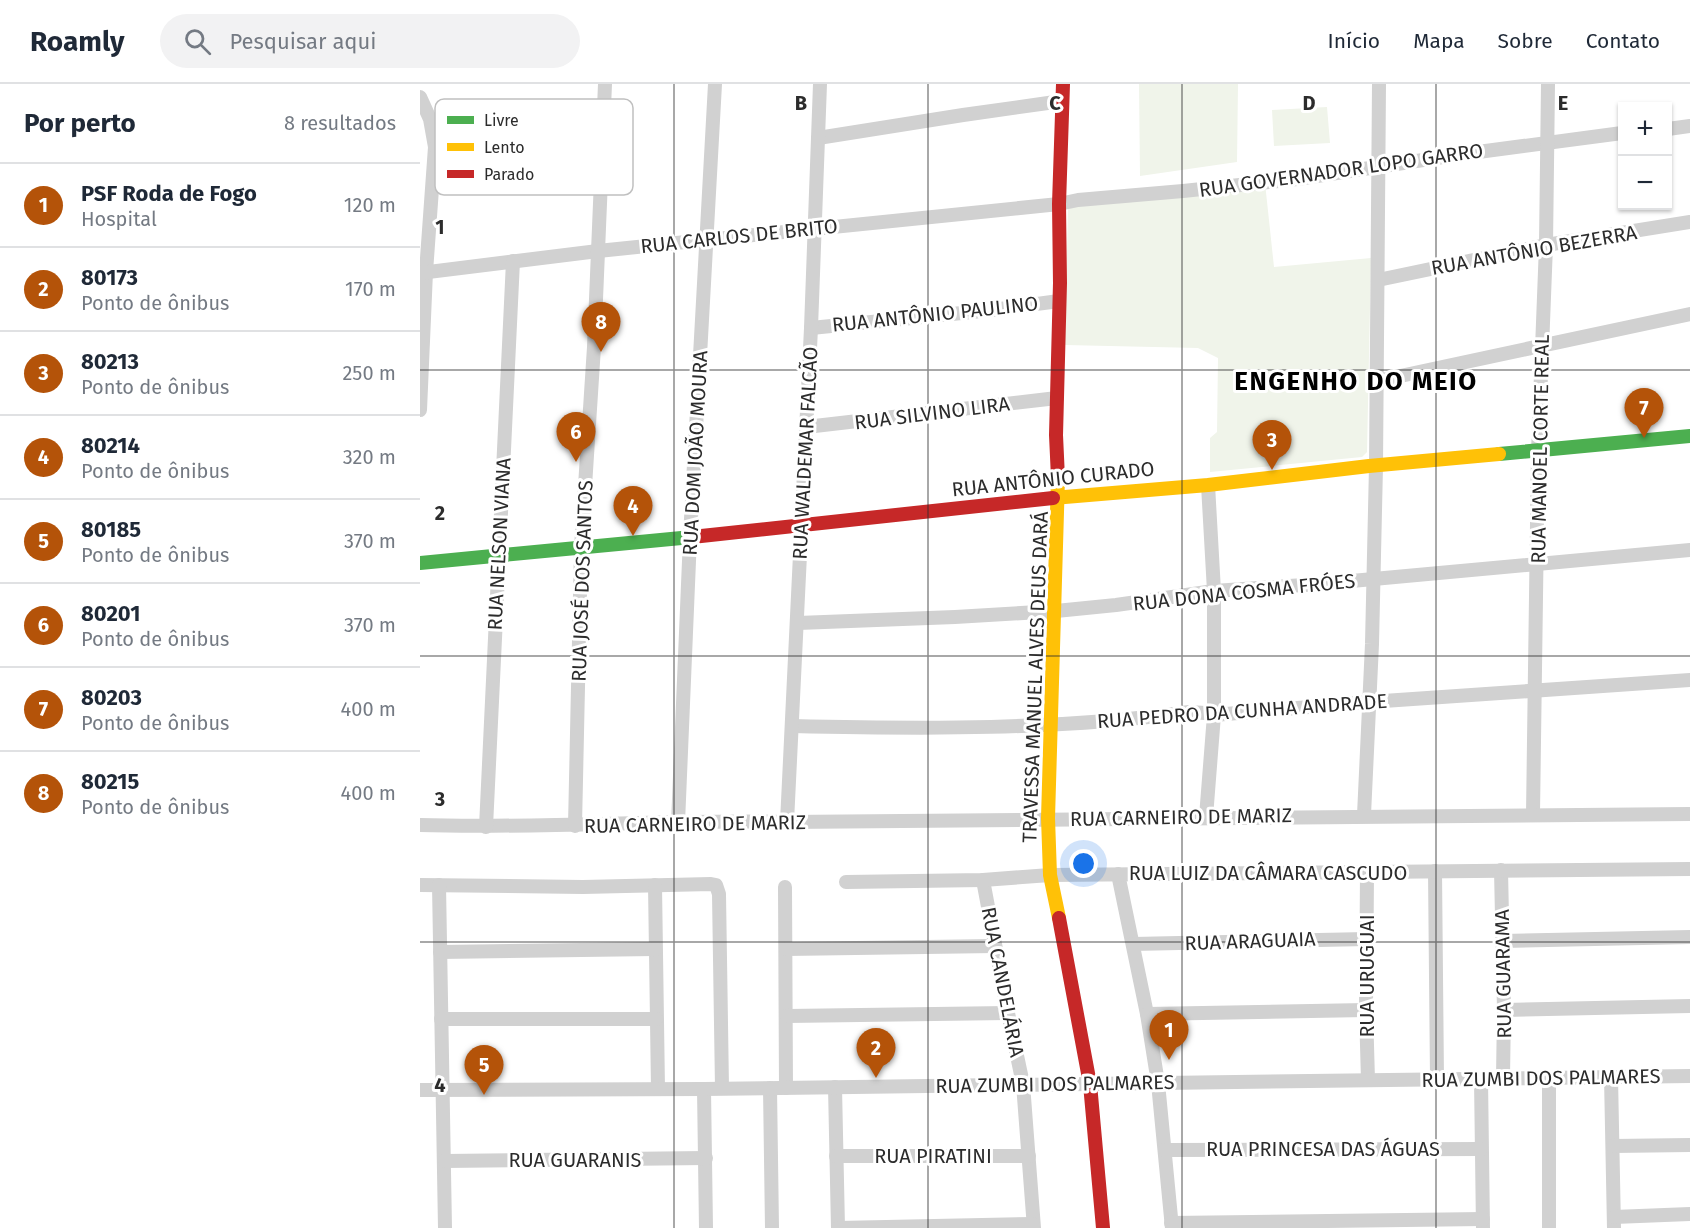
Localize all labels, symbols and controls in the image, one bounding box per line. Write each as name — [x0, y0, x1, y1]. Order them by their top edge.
search box — [160, 14, 580, 68]
text: Roamly — [30, 25, 124, 58]
icon: search — [181, 25, 214, 58]
text: Pesquisar aqui — [229, 28, 377, 55]
text: Início — [1327, 28, 1380, 54]
text: Mapa — [1413, 28, 1465, 54]
text: Sobre — [1498, 28, 1553, 54]
text: Contato — [1586, 28, 1660, 54]
text: B — [795, 91, 807, 115]
text: C — [1049, 91, 1061, 115]
text: D — [1302, 91, 1316, 115]
text: E — [1558, 91, 1568, 115]
legend — [435, 99, 633, 195]
map controls — [1618, 102, 1672, 210]
button: + — [1618, 102, 1672, 156]
text: Por perto — [24, 108, 136, 139]
text: 8 resultados — [284, 111, 396, 135]
text: Livre — [484, 111, 519, 130]
text: Lento — [484, 138, 525, 157]
street label: RUA GOVERNADOR LOPO GARRO — [1197, 138, 1485, 202]
button: − — [1618, 156, 1672, 210]
text: Parado — [484, 165, 534, 184]
text: PSF Roda de Fogo — [81, 180, 257, 207]
text: 1 — [39, 193, 48, 217]
text: 120 m — [344, 193, 396, 217]
text: Hospital — [81, 207, 157, 231]
street label: RUA CARLOS DE BRITO — [639, 214, 839, 258]
text: 1 — [435, 215, 445, 239]
street label: RUA ANTÔNIO BEZERRA — [1429, 220, 1639, 280]
text: 80173 — [81, 264, 138, 291]
text: 2 — [38, 277, 49, 301]
text: 170 m — [345, 277, 396, 301]
text: Ponto de ônibus — [81, 291, 229, 315]
street label: RUA ANTÔNIO PAULINO — [831, 291, 1039, 337]
pin: 8 — [582, 302, 621, 352]
street label: RUA MANOEL CORTE REAL — [1526, 334, 1554, 564]
street label: RUA WALDEMAR FALCÃO — [787, 346, 823, 560]
text: 80213 — [81, 348, 139, 375]
street label: RUA DOM JOÃO MOURA — [678, 349, 712, 556]
text: 3 — [38, 361, 49, 385]
text: 250 m — [342, 361, 396, 385]
district label: ENGENHO DO MEIO — [1234, 366, 1478, 397]
text: Ponto de ônibus — [81, 375, 229, 399]
pin: 7 — [1624, 388, 1664, 438]
street label: RUA SILVINO LIRA — [853, 392, 1012, 434]
pin: 6 — [556, 412, 596, 462]
pin: 3 — [1252, 420, 1292, 470]
text: 80214 — [81, 432, 140, 459]
text: 4 — [38, 445, 49, 469]
text: 320 m — [343, 445, 396, 469]
street label: RUA NELSON VIANA — [482, 456, 516, 631]
street label: RUA ANTÔNIO CURADO — [951, 456, 1155, 502]
text: Ponto de ônibus — [81, 459, 229, 483]
street label: RUA JOSÉ DOS SANTOS — [566, 480, 598, 682]
pin: 4 — [614, 486, 652, 536]
text: 2 — [435, 501, 445, 525]
street label: TRAVESSA MANUEL ALVES DEUS DARÁ — [1017, 510, 1053, 843]
text: 80185 — [81, 516, 141, 543]
text: 5 — [38, 529, 49, 553]
text: 370 m — [344, 529, 396, 553]
text: Ponto de ônibus — [81, 543, 229, 567]
street label: RUA DONA COSMA FRÓES — [1132, 568, 1357, 616]
text: 80201 — [81, 600, 140, 627]
text: 6 — [38, 613, 49, 637]
text: 370 m — [344, 613, 396, 637]
text: Ponto de ônibus — [81, 627, 229, 651]
text: 80203 — [81, 684, 142, 711]
street label: RUA PEDRO DA CUNHA ANDRADE — [1096, 689, 1388, 733]
text: 7 — [39, 697, 48, 721]
text: 400 m — [341, 697, 396, 721]
text: Ponto de ônibus — [81, 711, 229, 735]
text: 80215 — [81, 768, 139, 795]
text: 8 — [38, 781, 49, 805]
text: 400 m — [341, 781, 396, 805]
text: 3 — [434, 787, 445, 811]
text: Ponto de ônibus — [81, 795, 229, 819]
street label: RUA CARNEIRO DE MARIZ — [1070, 803, 1292, 831]
street label: RUA CARNEIRO DE MARIZ — [584, 810, 806, 838]
your location — [1069, 849, 1098, 878]
street label: RUA LUIZ DA CÂMARA CASCUDO — [1129, 861, 1407, 885]
street label: RUA CANDELÁRIA — [977, 905, 1029, 1060]
street label: RUA GUARAMA — [1490, 909, 1516, 1039]
street label: RUA URUGUAI — [1355, 914, 1379, 1038]
street label: RUA ARAGUAIA — [1184, 927, 1316, 955]
pin: 1 — [1150, 1010, 1188, 1060]
pin: 2 — [856, 1028, 896, 1078]
pin: 5 — [464, 1046, 504, 1095]
street label: RUA ZUMBI DOS PALMARES — [1421, 1064, 1661, 1092]
street label: RUA ZUMBI DOS PALMARES — [935, 1070, 1175, 1098]
text: 4 — [434, 1073, 446, 1097]
street label: RUA PRINCESA DAS ÁGUAS — [1206, 1137, 1440, 1161]
street label: RUA PIRATINI — [874, 1144, 992, 1168]
street label: RUA GUARANIS — [509, 1148, 642, 1172]

